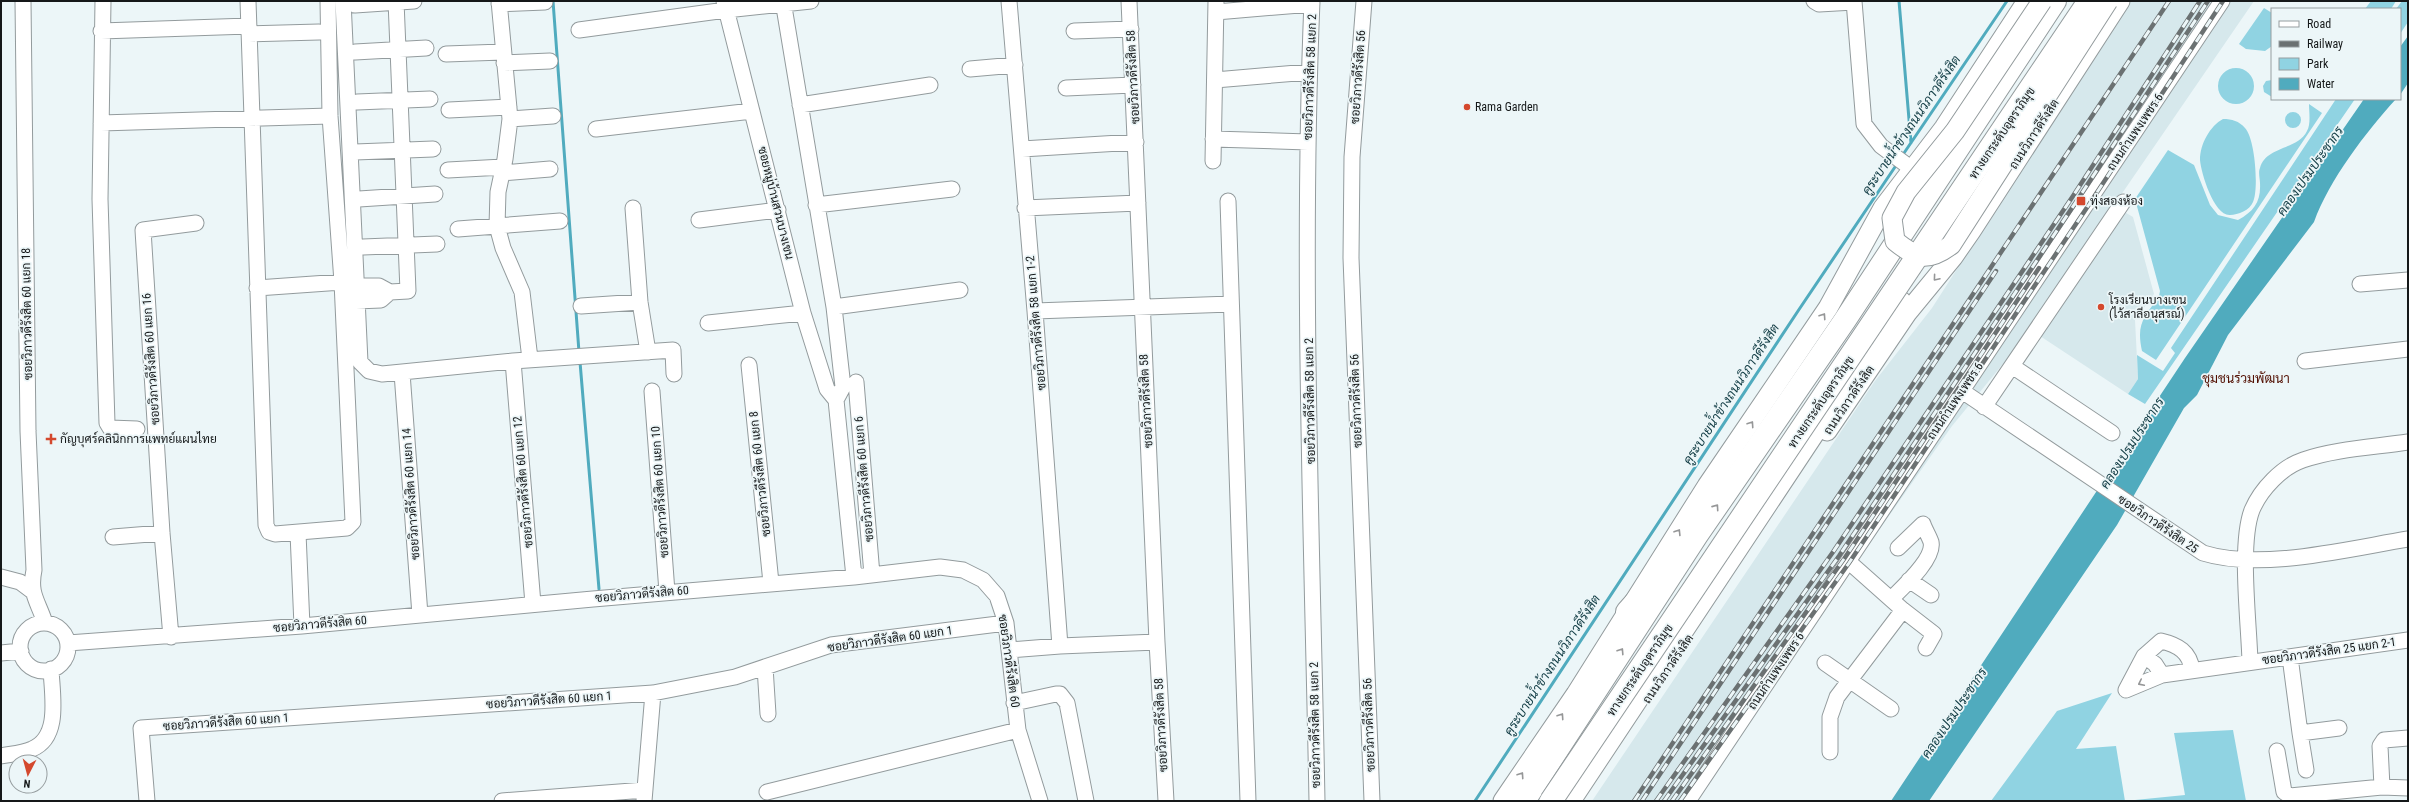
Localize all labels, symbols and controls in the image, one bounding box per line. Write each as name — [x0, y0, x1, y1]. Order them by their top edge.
legend — [2271, 8, 2401, 100]
street label: ซอยวิภาวดีรังสิต 58 แยก 2 — [1300, 14, 1319, 140]
text: Road — [2307, 17, 2331, 31]
street label: ซอยวิภาวดีรังสิต 56 — [1347, 29, 1368, 124]
street label: ซอยวิภาวดีรังสิต 58 — [1123, 30, 1142, 124]
text: Railway — [2307, 37, 2343, 51]
water label: คูระบายน้ำข้างถนนวิภาวดีรังสิต — [1855, 50, 1965, 199]
text: Park — [2307, 57, 2329, 71]
text: Water — [2307, 77, 2335, 91]
street label: ทางยกระดับอุตราภิมุข — [1966, 84, 2040, 183]
street label: ถนนกำแพงเพชร 6 — [2104, 91, 2166, 173]
street label: ถนนวิภาวดีรังสิต — [2005, 96, 2062, 172]
place label: Rama Garden — [1475, 100, 1539, 114]
marker: Rama Garden — [1462, 102, 1472, 112]
water label: คลองเปรมประชากร — [2274, 123, 2347, 218]
street label: ซอยหมู่บ้านสวนบางเขน — [754, 145, 797, 261]
place label: ทุ่งสองห้อง — [2090, 194, 2143, 210]
marker: ทุ่งสองห้อง — [2075, 195, 2087, 207]
street label: ซอยวิภาวดีรังสิต 60 แยก 18 — [18, 248, 35, 380]
street label: ซอยวิภาวดีรังสิต 58 แยก 1-2 — [1022, 255, 1049, 391]
one-way arrow — [1933, 273, 1940, 281]
place label: โรงเรียนบางเขน (ไว้สาลีอนุสรณ์) — [2108, 292, 2187, 323]
street label: ซอยวิภาวดีรังสิต 60 แยก 16 — [138, 293, 163, 425]
marker: โรงเรียนบางเขน (ไว้สาลีอนุสรณ์) — [2096, 302, 2106, 312]
one-way arrow — [1818, 313, 1826, 320]
water label: คูระบายน้ำข้างถนนวิภาวดีรังสิต — [1676, 318, 1784, 468]
street label: ซอยวิภาวดีรังสิต 58 แยก 2 — [1301, 338, 1318, 464]
street label: ทางยกระดับอุตราภิมุข — [1785, 353, 1859, 452]
street label: ซอยวิภาวดีรังสิต 58 — [1136, 354, 1155, 448]
street label: ซอยวิภาวดีรังสิต 56 — [1346, 354, 1365, 448]
street label: ถนนกำแพงเพชร 6 — [1924, 360, 1986, 442]
street label: ถนนวิภาวดีรังสิต — [1820, 362, 1877, 437]
district label: ชุมชนร่วมพัฒนา — [2202, 371, 2290, 388]
water label: คลองเปรมประชากร — [2097, 394, 2167, 491]
street label: ซอยวิภาวดีรังสิต 60 แยก 8 — [745, 410, 774, 538]
street label: ซอยวิภาวดีรังสิต 60 แยก 6 — [851, 415, 876, 543]
street label: ซอยวิภาวดีรังสิต 60 แยก 12 — [509, 416, 536, 548]
one-way arrow — [1746, 421, 1754, 428]
street label: ซอยวิภาวดีรังสิต 60 แยก 10 — [647, 426, 672, 558]
street label: ซอยวิภาวดีรังสิต 60 แยก 14 — [398, 428, 423, 560]
place label: กัญบุศร์คลินิกการแพทย์แผนไทย — [60, 431, 217, 448]
marker: กัญบุศร์คลินิกการแพทย์แผนไทย — [45, 433, 57, 445]
street label: ซอยวิภาวดีรังสิต 25 — [2115, 491, 2202, 556]
one-way arrow — [1711, 504, 1719, 511]
one-way arrow — [1674, 529, 1681, 536]
street label: ซอยวิภาวดีรังสิต 60 — [594, 582, 690, 605]
water label: คูระบายน้ำข้างถนนวิภาวดีรังสิต — [1497, 589, 1605, 739]
street label: ซอยวิภาวดีรังสิต 60 — [272, 612, 368, 635]
street label: ซอยวิภาวดีรังสิต 60 — [996, 613, 1023, 709]
street label: ทางยกระดับอุตราภิมุข — [1604, 621, 1678, 720]
street label: ซอยวิภาวดีรังสิต 60 แยก 1 — [826, 622, 953, 655]
street label: ถนนกำแพงเพชร 6 — [1745, 630, 1807, 712]
street label: ถนนวิภาวดีรังสิต — [1639, 631, 1696, 706]
street label: ซอยวิภาวดีรังสิต 25 แยก 2-1 — [2261, 634, 2397, 667]
one-way arrow — [1617, 648, 1624, 655]
street label: ซอยวิภาวดีรังสิต 58 แยก 2 — [1306, 662, 1323, 788]
water label: คลองเปรมประชากร — [1918, 665, 1990, 761]
street label: ซอยวิภาวดีรังสิต 58 — [1151, 678, 1170, 772]
street label: ซอยวิภาวดีรังสิต 56 — [1359, 678, 1378, 772]
one-way arrow — [2138, 678, 2146, 686]
street label: ซอยวิภาวดีรังสิต 60 แยก 1 — [486, 688, 612, 711]
street label: ซอยวิภาวดีรังสิต 60 แยก 1 — [163, 710, 289, 733]
one-way arrow — [1556, 713, 1564, 720]
north arrow — [8, 754, 48, 794]
one-way arrow — [1516, 772, 1523, 779]
text: N — [23, 777, 31, 790]

